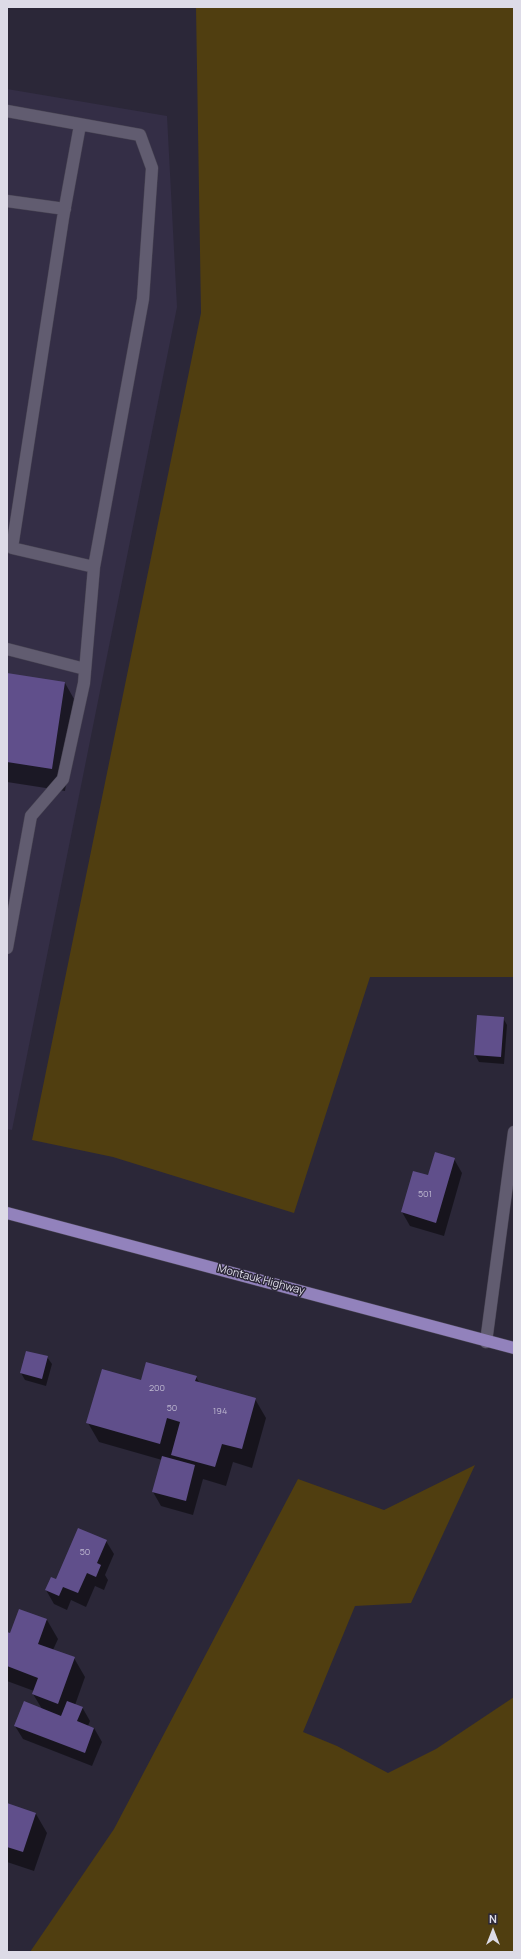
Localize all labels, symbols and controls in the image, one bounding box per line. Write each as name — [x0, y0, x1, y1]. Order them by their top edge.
house number: 501 — [418, 1189, 432, 1199]
street label: Montauk Highway — [216, 1262, 306, 1298]
house number: 200 — [149, 1383, 165, 1393]
house number: 50 — [167, 1403, 177, 1413]
house number: 194 — [213, 1406, 227, 1416]
house number: 50 — [80, 1547, 90, 1557]
north arrow — [473, 1911, 513, 1951]
text: N — [489, 1911, 497, 1926]

